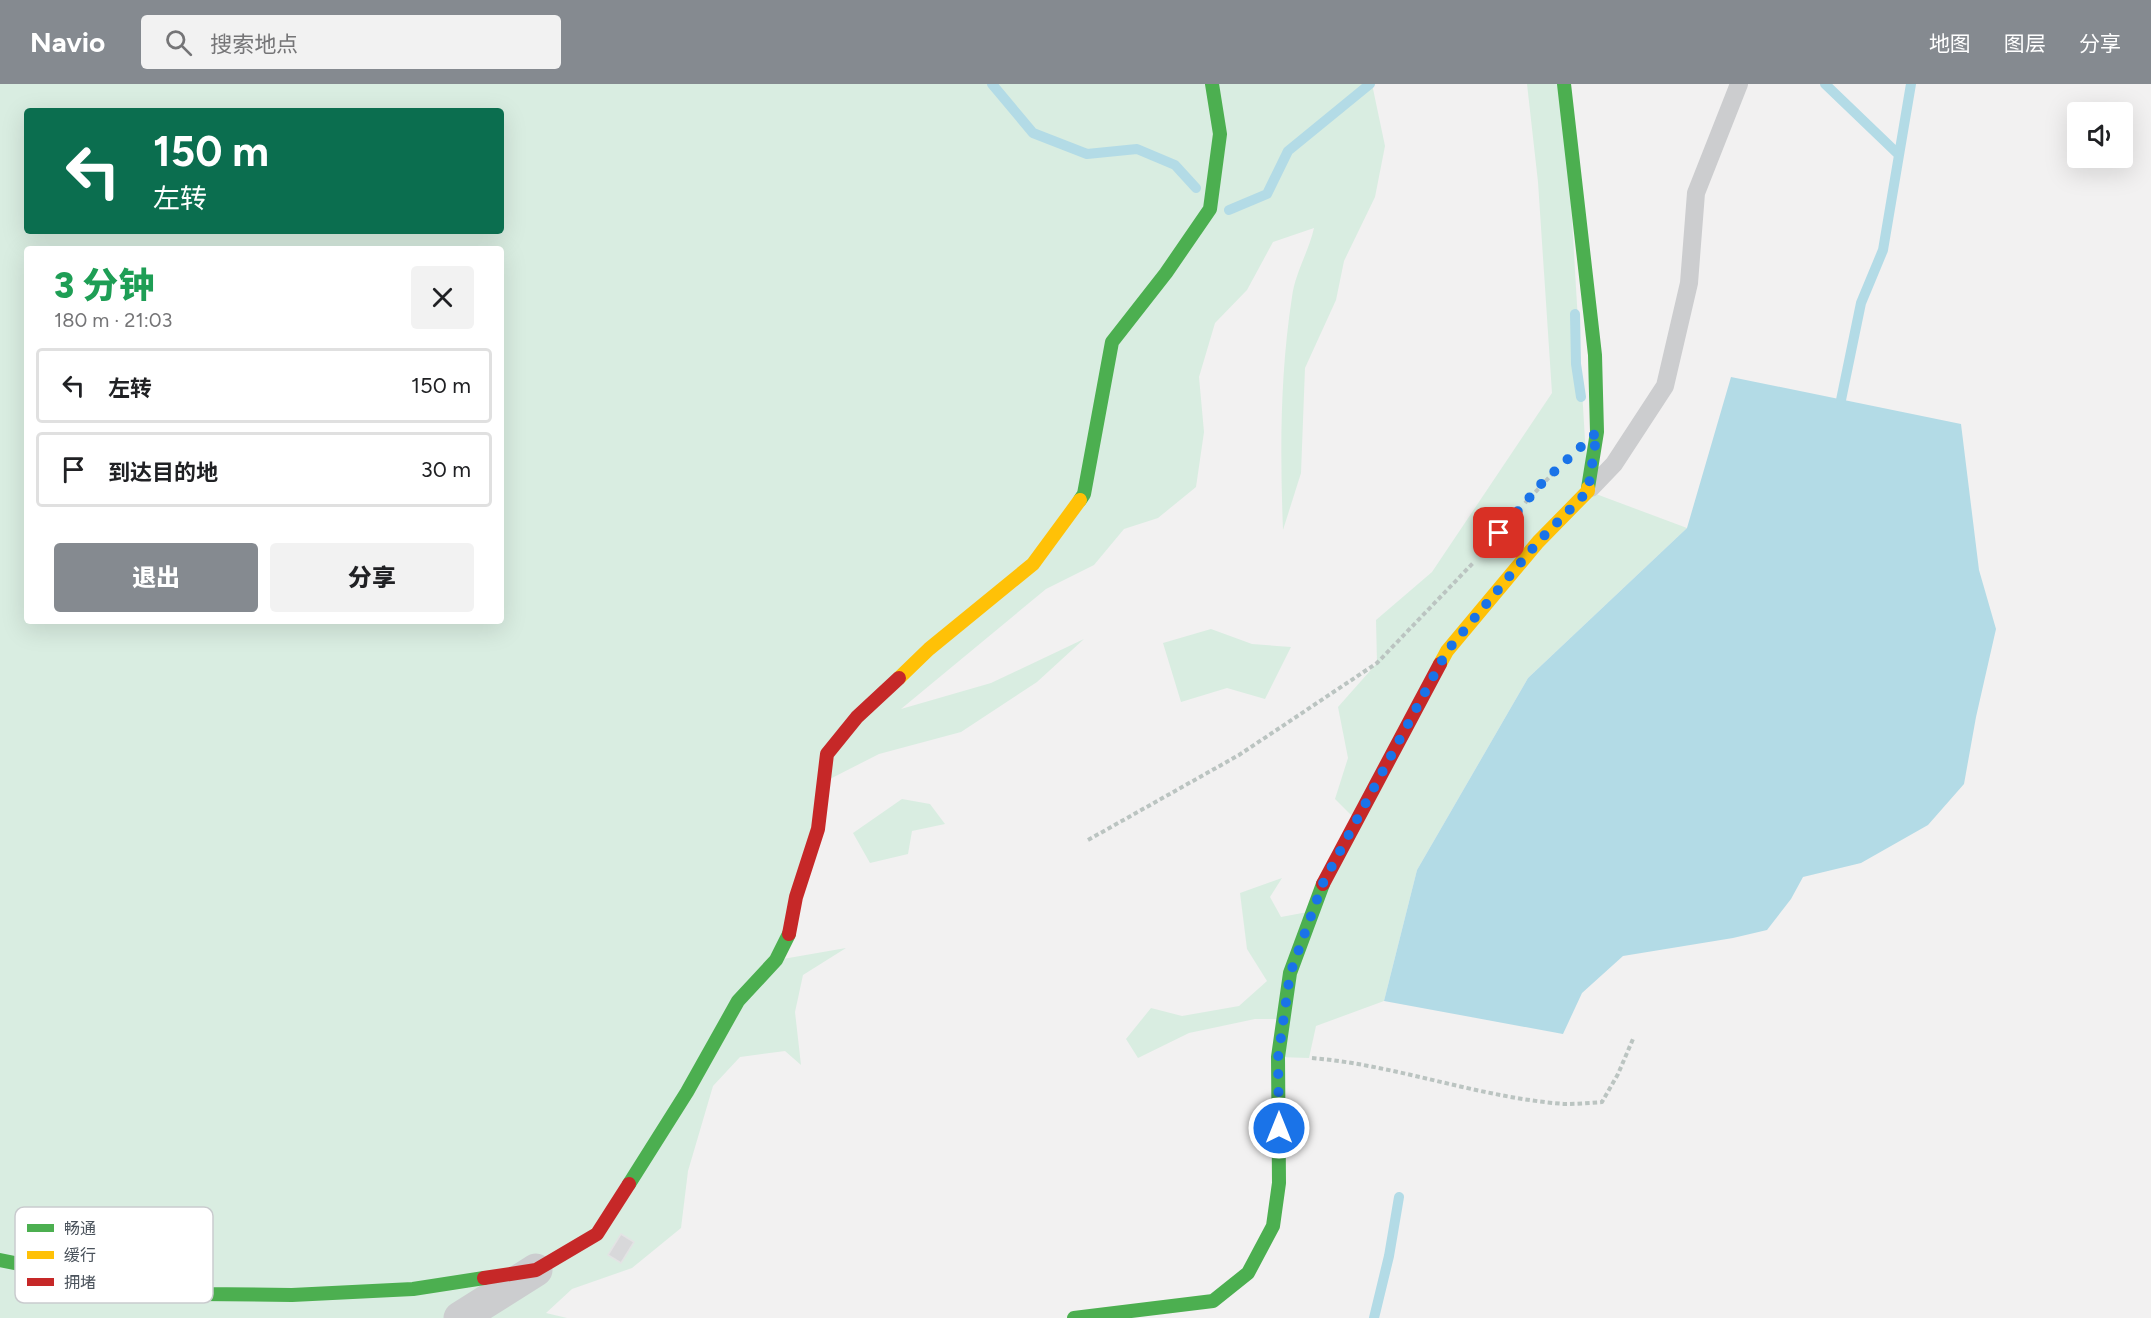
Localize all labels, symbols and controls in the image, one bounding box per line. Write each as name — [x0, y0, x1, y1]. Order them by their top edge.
search box — [141, 15, 561, 69]
text: Navio — [30, 25, 105, 59]
icon: search — [162, 26, 195, 59]
text: 搜索地点 — [210, 31, 298, 58]
text: 地图 — [1929, 31, 1971, 56]
text: 图层 — [2004, 31, 2046, 56]
text: 分享 — [2079, 31, 2121, 56]
map controls — [2067, 102, 2133, 168]
button: sound — [2067, 102, 2133, 168]
text: 150 m — [153, 126, 269, 177]
icon: left — [54, 132, 132, 210]
text: 左转 — [153, 182, 207, 215]
text: 3 分钟 — [54, 264, 155, 307]
button: close — [411, 266, 474, 329]
text: 180 m · 21:03 — [54, 308, 172, 332]
icon: left — [57, 369, 90, 402]
text: 150 m — [411, 372, 471, 399]
text: 左转 — [108, 375, 152, 402]
icon: arrive — [57, 453, 90, 486]
text: 30 m — [421, 456, 471, 483]
text: 到达目的地 — [108, 459, 218, 486]
pin — [1473, 507, 1524, 558]
icon: arrive — [1482, 516, 1515, 549]
button: 退出 — [54, 543, 258, 612]
button: 分享 — [270, 543, 474, 612]
position arrow — [1247, 1096, 1311, 1160]
legend — [15, 1207, 213, 1303]
text: 畅通 — [64, 1219, 96, 1238]
text: 缓行 — [64, 1246, 96, 1265]
text: 拥堵 — [64, 1273, 96, 1292]

